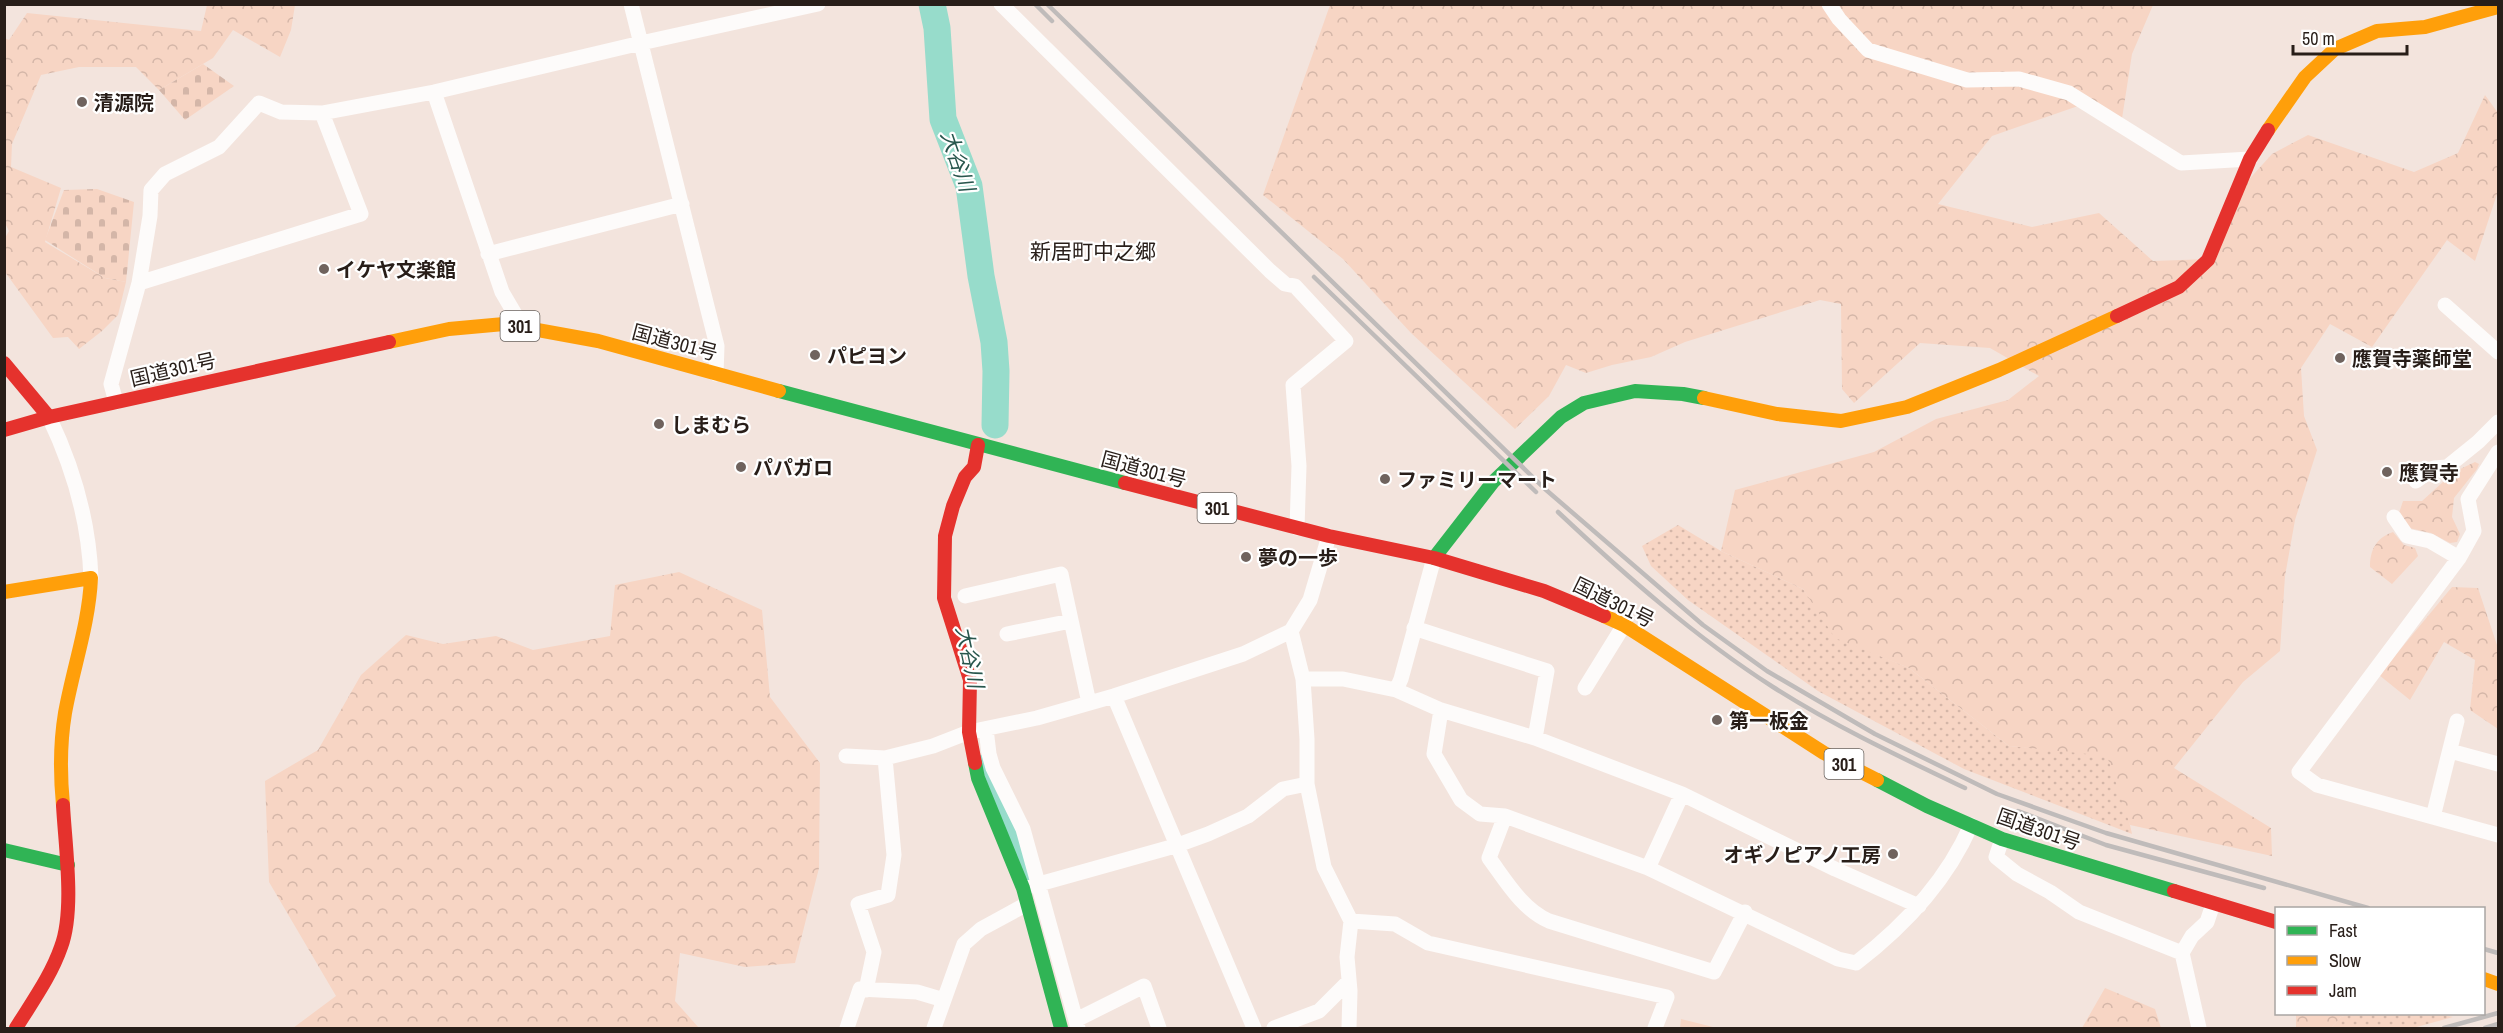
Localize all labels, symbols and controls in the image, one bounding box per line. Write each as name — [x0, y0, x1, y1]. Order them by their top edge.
scale bar — [2293, 18, 2407, 56]
text: 50 m — [2302, 26, 2335, 51]
place label: 清源院 — [94, 89, 154, 116]
marker: 清源院 — [75, 95, 89, 109]
water label: 大谷川 — [934, 126, 983, 197]
district label: 新居町中之郷 — [1030, 237, 1156, 266]
place label: イケヤ文楽館 — [336, 256, 456, 283]
marker: イケヤ文楽館 — [317, 262, 331, 276]
road number: 301 — [500, 311, 540, 341]
street label: 国道301号 — [629, 318, 721, 366]
place label: パピヨン — [827, 342, 907, 369]
place label: 應賀寺薬師堂 — [2352, 345, 2472, 372]
street label: 国道301号 — [127, 346, 219, 392]
marker: パピヨン — [808, 348, 822, 362]
marker: 應賀寺薬師堂 — [2333, 351, 2347, 365]
place label: しまむら — [671, 411, 751, 438]
marker: しまむら — [652, 417, 666, 431]
street label: 国道301号 — [1098, 445, 1190, 493]
place label: パパガロ — [753, 454, 833, 481]
place label: 應賀寺 — [2399, 459, 2459, 486]
marker: パパガロ — [734, 460, 748, 474]
marker: 應賀寺 — [2380, 465, 2394, 479]
place label: ファミリーマート — [1397, 466, 1557, 493]
marker: ファミリーマート — [1378, 472, 1392, 486]
road number: 301 — [1198, 493, 1236, 523]
place label: 夢の一歩 — [1258, 544, 1338, 571]
marker: 夢の一歩 — [1239, 550, 1253, 564]
street label: 国道301号 — [1569, 571, 1659, 633]
water label: 大谷川 — [949, 623, 991, 693]
place label: 第一板金 — [1729, 707, 1809, 734]
marker: 第一板金 — [1710, 713, 1724, 727]
road number: 301 — [1824, 749, 1864, 779]
street label: 国道301号 — [1993, 802, 2085, 856]
place label: オギノピアノ工房 — [1724, 841, 1881, 868]
marker: オギノピアノ工房 — [1886, 847, 1900, 861]
legend — [2275, 907, 2485, 1015]
text: Fast — [2329, 918, 2357, 943]
text: Slow — [2329, 948, 2361, 973]
text: Jam — [2329, 978, 2357, 1003]

